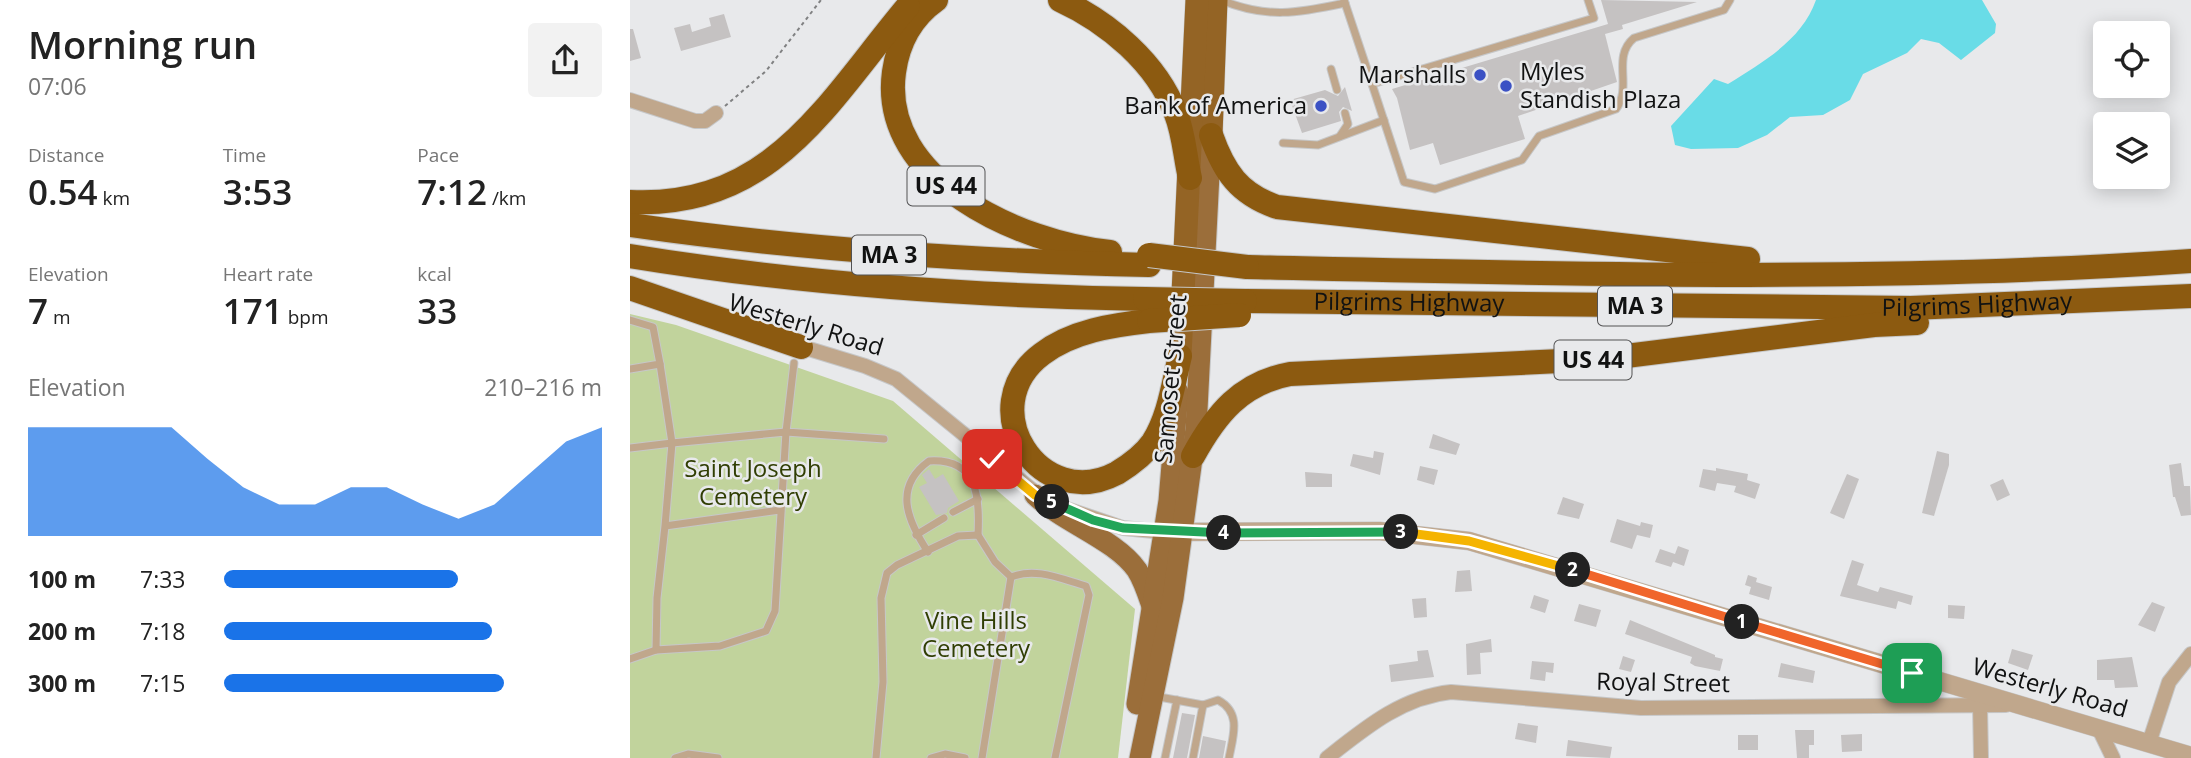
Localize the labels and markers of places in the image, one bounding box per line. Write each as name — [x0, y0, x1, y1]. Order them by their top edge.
place label: Myles Standish Plaza — [1520, 54, 1681, 115]
place label: Marshalls — [1358, 57, 1466, 90]
marker: Marshalls — [1472, 67, 1488, 83]
marker: Myles Standish Plaza — [1498, 78, 1514, 94]
place label: Bank of America — [1124, 88, 1307, 121]
marker: Bank of America — [1313, 98, 1329, 114]
pin — [962, 429, 1022, 489]
pin: 5 — [1034, 484, 1070, 520]
pin: 3 — [1384, 514, 1418, 550]
pin: 4 — [1206, 516, 1242, 550]
pin: 2 — [1556, 552, 1590, 588]
pin: 1 — [1724, 604, 1760, 640]
pin — [1882, 643, 1942, 703]

